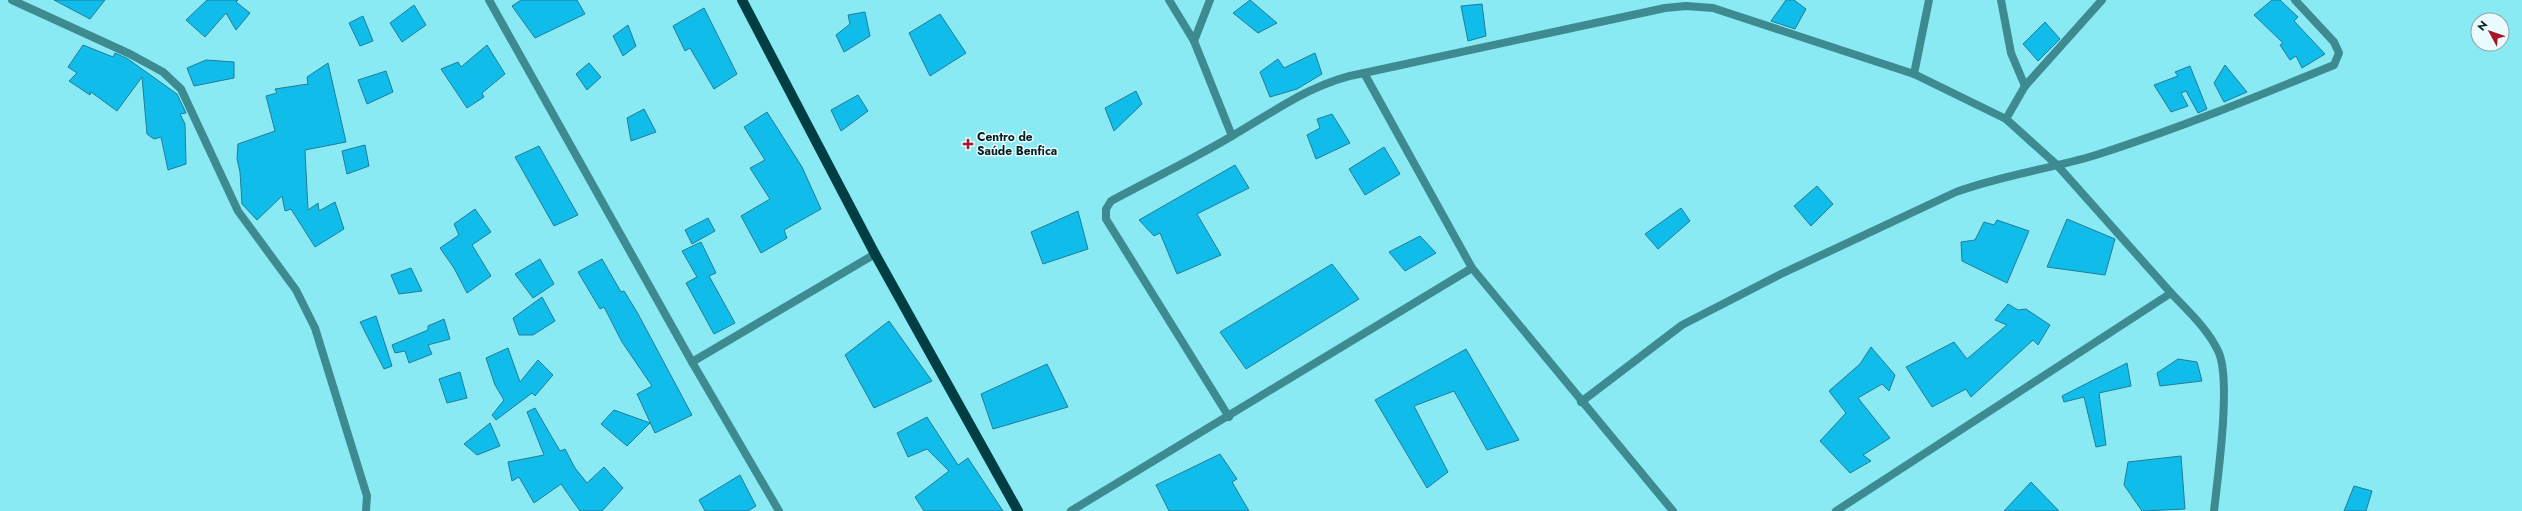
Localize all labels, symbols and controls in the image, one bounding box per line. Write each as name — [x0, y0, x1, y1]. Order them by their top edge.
north arrow — [2470, 12, 2510, 52]
text: N — [2473, 17, 2491, 34]
place label: Centro de Saúde Benfica — [977, 128, 1057, 160]
marker: Centro de Saúde Benfica — [962, 138, 974, 150]

